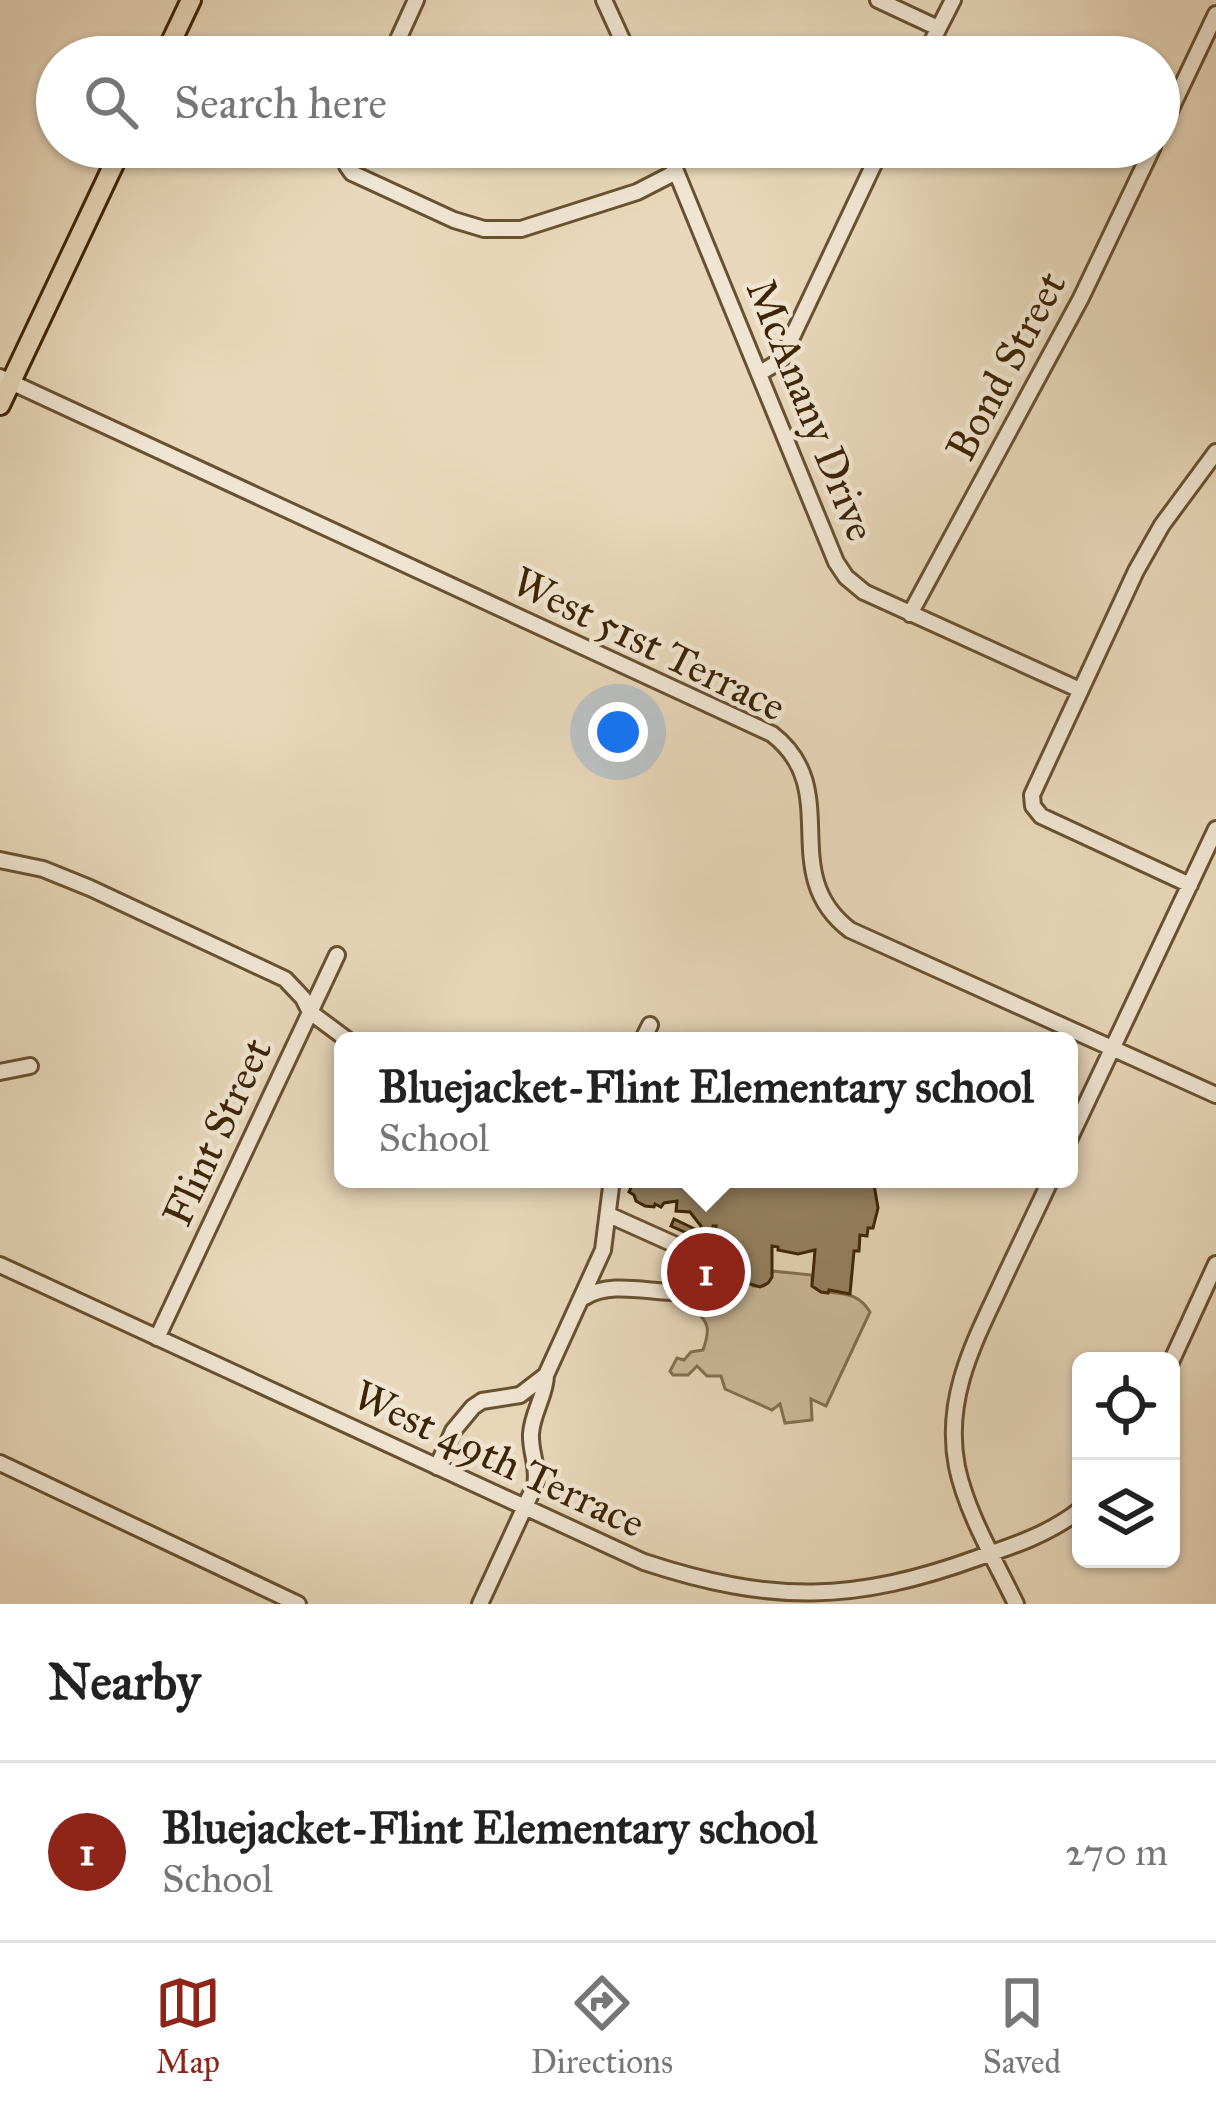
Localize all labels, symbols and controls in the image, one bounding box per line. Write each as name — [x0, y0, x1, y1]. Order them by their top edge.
search box — [36, 36, 1180, 168]
icon: search — [78, 69, 144, 135]
text: Search here — [174, 75, 387, 130]
street label: Bond Street — [935, 263, 1077, 469]
street label: McAnany Drive — [735, 272, 887, 548]
street label: West 51st Terrace — [504, 555, 794, 733]
your location — [588, 702, 648, 762]
street label: Flint Street — [151, 1030, 283, 1234]
popup — [334, 1032, 1078, 1188]
text: Bluejacket-Flint Elementary school — [378, 1059, 1034, 1114]
text: School — [378, 1114, 489, 1162]
pin: 1 — [667, 1227, 745, 1317]
map controls — [1072, 1352, 1180, 1568]
button: locate — [1072, 1352, 1180, 1460]
street label: West 49th Terrace — [345, 1369, 653, 1549]
button: layers — [1072, 1460, 1180, 1568]
text: Nearby — [48, 1651, 200, 1713]
text: Bluejacket-Flint Elementary school — [162, 1800, 817, 1855]
text: 1 — [79, 1828, 95, 1876]
text: 270 m — [1065, 1828, 1168, 1876]
text: School — [162, 1855, 273, 1903]
tab: Map — [155, 1970, 221, 2082]
tab: Directions — [531, 1970, 673, 2082]
tab: Saved — [983, 1970, 1061, 2082]

